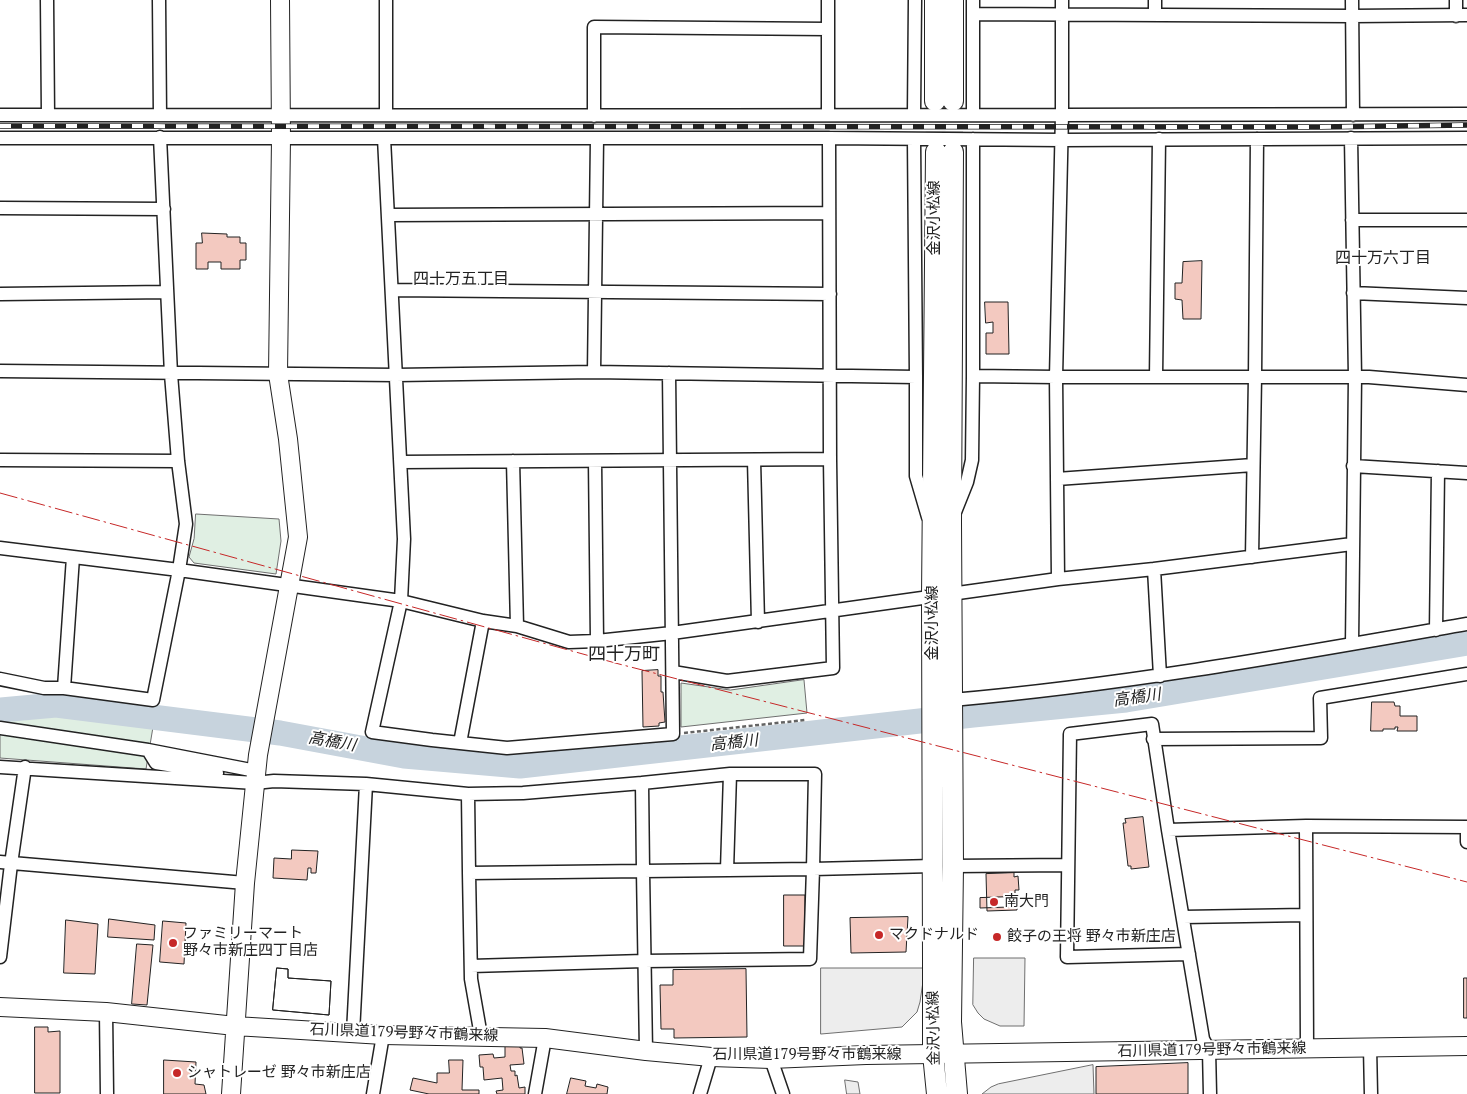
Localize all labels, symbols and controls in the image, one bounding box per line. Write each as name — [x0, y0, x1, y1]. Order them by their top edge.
street label: 金沢小松線 — [926, 181, 944, 255]
district label: 四十万六丁目 — [1335, 248, 1431, 268]
district label: 四十万五丁目 — [413, 269, 509, 289]
street label: 金沢小松線 — [924, 586, 942, 660]
district label: 四十万町 — [588, 644, 660, 666]
water label: 高橋川 — [1112, 685, 1162, 711]
water label: 高橋川 — [307, 728, 357, 756]
water label: 高橋川 — [709, 731, 759, 755]
place label: 南大門 — [1004, 893, 1049, 911]
marker: 南大門 — [988, 896, 1000, 908]
place label: ファミリーマート 野々市新庄四丁目店 — [183, 925, 318, 960]
place label: マクドナルド — [889, 926, 979, 944]
place label: 餃子の王将 野々市新庄店 — [1007, 928, 1176, 946]
marker: マクドナルド — [873, 929, 885, 941]
marker: 餃子の王将 野々市新庄店 — [991, 931, 1003, 943]
marker: ファミリーマート 野々市新庄四丁目店 — [167, 937, 179, 949]
street label: 金沢小松線 — [924, 990, 944, 1066]
street label: 石川県道179号野々市鶴来線 — [309, 1021, 499, 1045]
street label: 石川県道179号野々市鶴来線 — [1117, 1039, 1307, 1061]
street label: 石川県道179号野々市鶴来線 — [713, 1046, 901, 1064]
place label: シャトレーゼ 野々市新庄店 — [187, 1064, 371, 1082]
marker: シャトレーゼ 野々市新庄店 — [171, 1067, 183, 1079]

